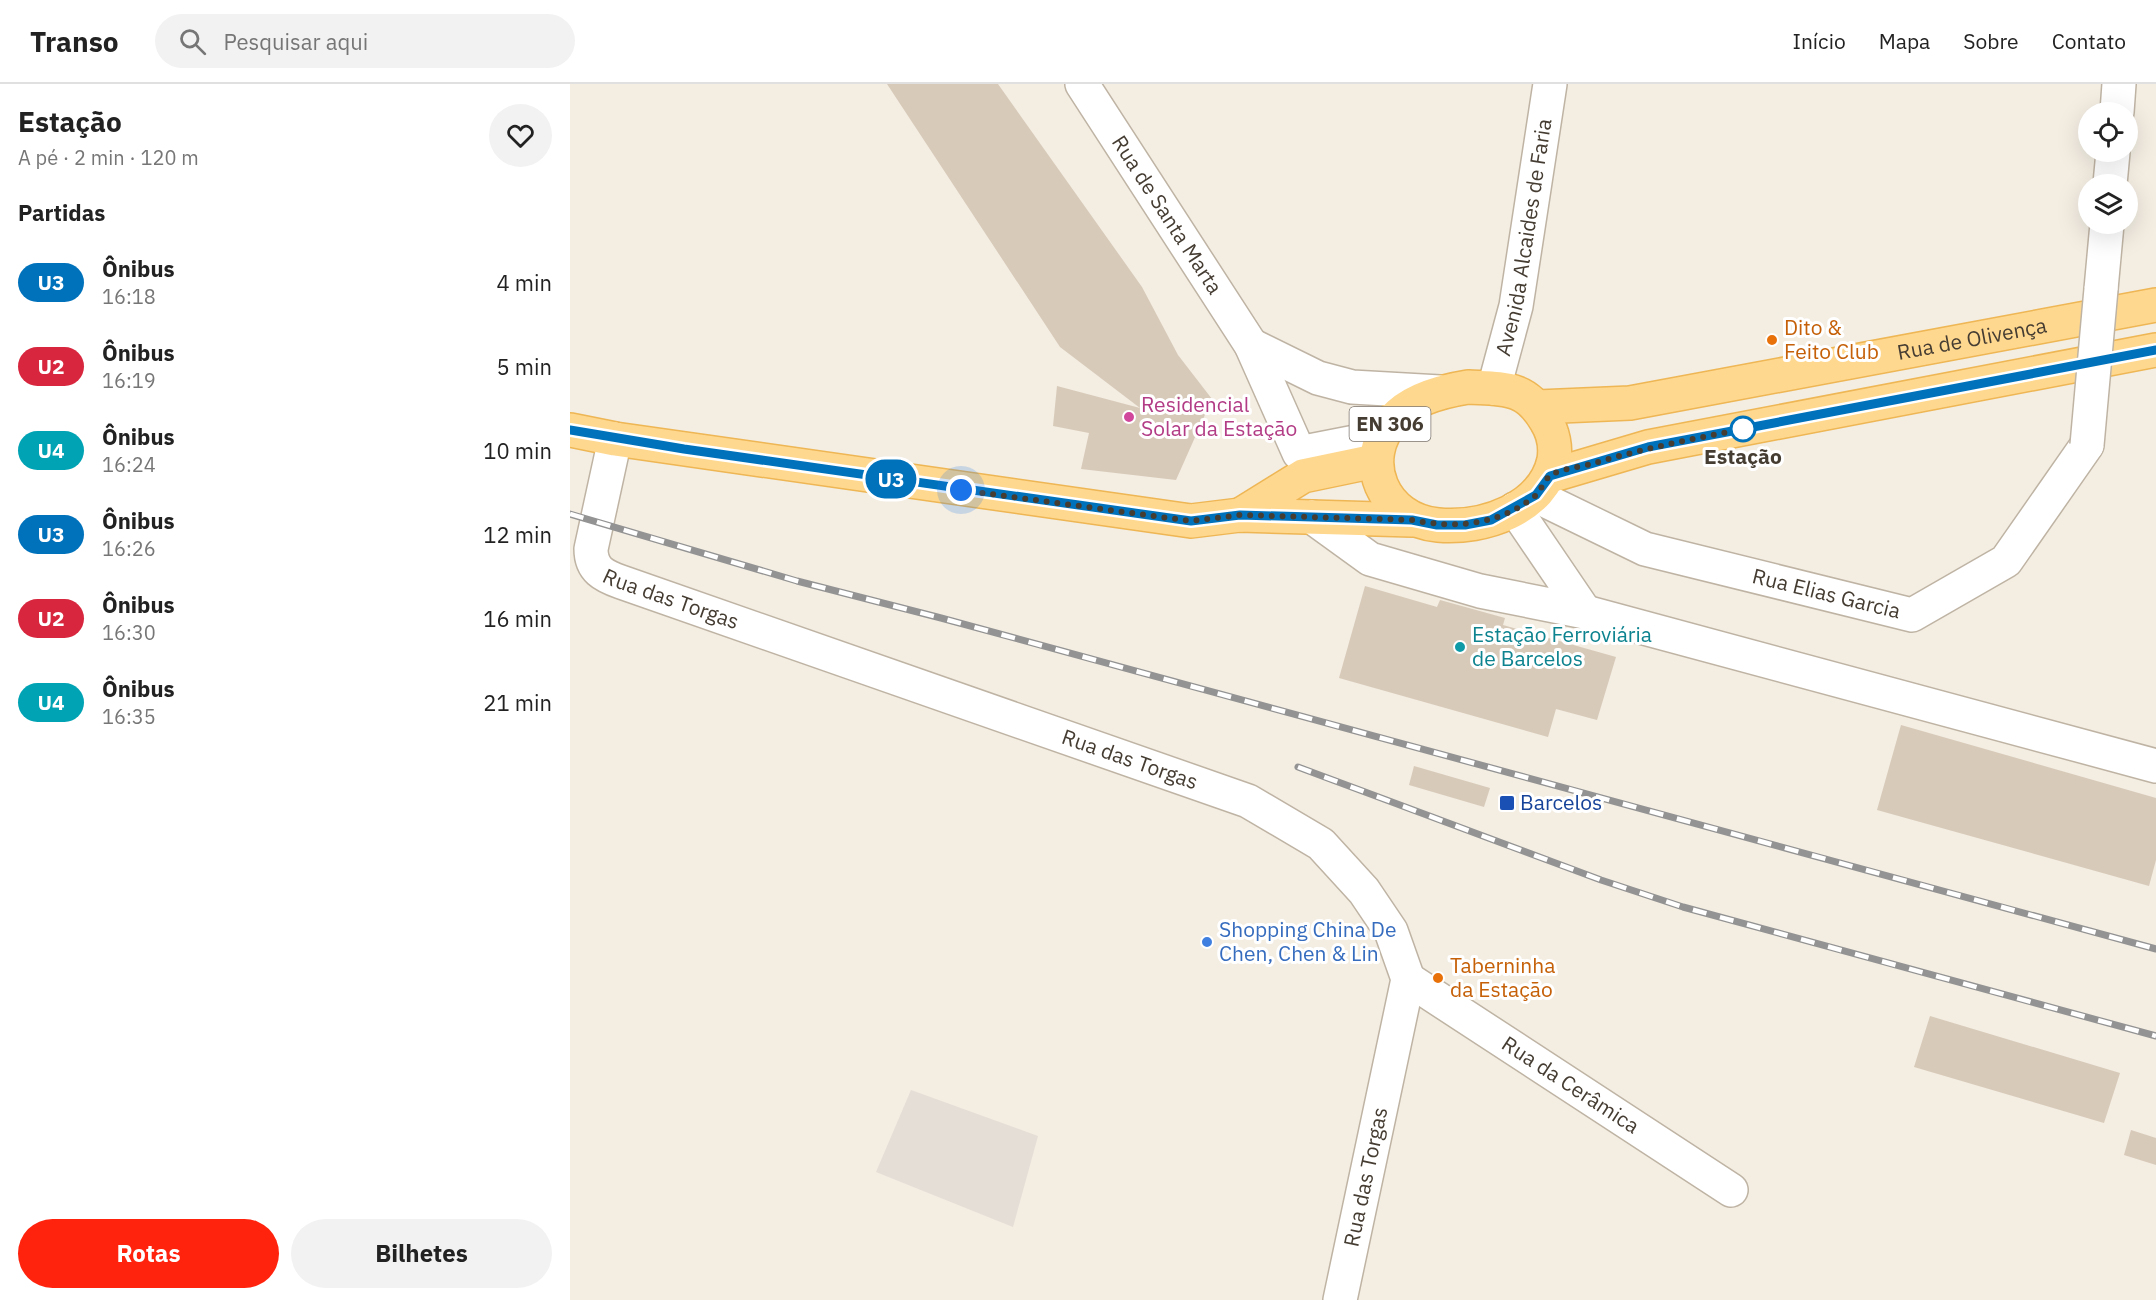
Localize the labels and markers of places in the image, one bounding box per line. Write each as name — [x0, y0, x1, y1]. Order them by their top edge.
place label: Dito & Feito Club — [1784, 313, 1879, 365]
marker: Dito & Feito Club — [1765, 333, 1779, 347]
place label: Residencial Solar da Estação — [1141, 390, 1297, 442]
marker: Residencial Solar da Estação — [1122, 410, 1136, 424]
marker: Estação — [1730, 416, 1756, 442]
place label: Estação — [1704, 442, 1782, 470]
place label: Estação Ferroviária de Barcelos — [1472, 620, 1652, 672]
marker: Estação Ferroviária de Barcelos — [1453, 640, 1467, 654]
place label: Barcelos — [1520, 788, 1602, 816]
marker: Barcelos — [1498, 794, 1516, 812]
place label: Shopping China De Chen, Chen & Lin — [1219, 915, 1396, 967]
marker: Shopping China De Chen, Chen & Lin — [1200, 935, 1214, 949]
place label: Taberninha da Estação — [1450, 951, 1555, 1003]
marker: Taberninha da Estação — [1431, 971, 1445, 985]

